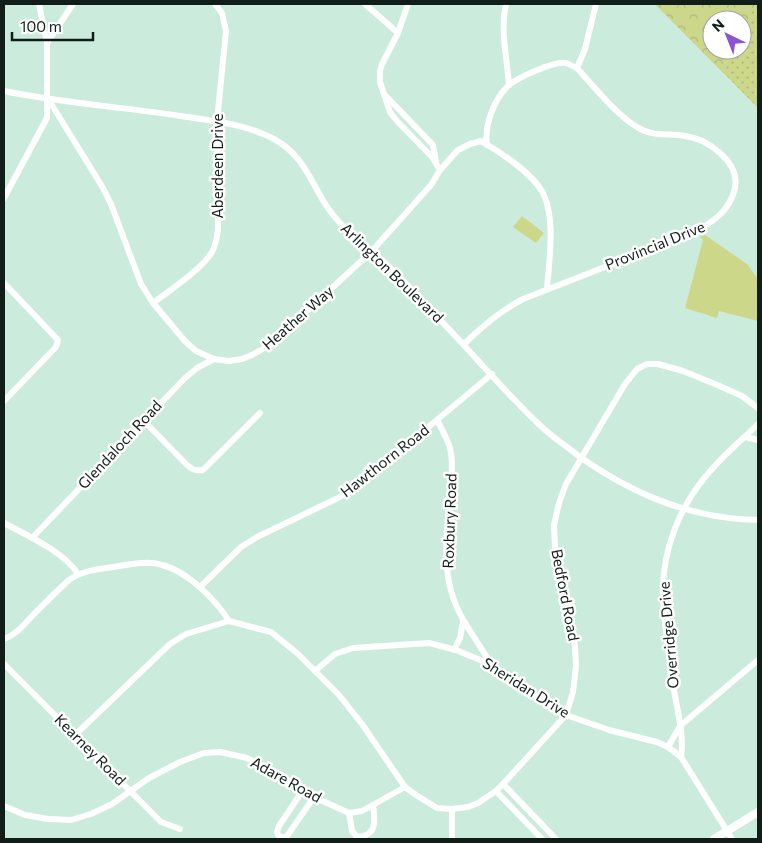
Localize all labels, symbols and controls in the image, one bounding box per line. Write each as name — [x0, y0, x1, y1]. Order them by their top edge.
scale bar — [12, 10, 94, 42]
north arrow — [702, 10, 752, 60]
text: N — [708, 15, 727, 35]
text: 100 m — [20, 17, 62, 35]
street label: Aberdeen Drive — [208, 113, 226, 219]
street label: Provincial Drive — [602, 217, 707, 273]
street label: Arlington Boulevard — [338, 219, 448, 326]
street label: Heather Way — [258, 281, 337, 353]
street label: Glendaloch Road — [74, 396, 165, 492]
street label: Hawthorn Road — [337, 420, 432, 500]
street label: Roxbury Road — [438, 473, 460, 569]
street label: Bedford Road — [548, 547, 584, 642]
street label: Overridge Drive — [654, 581, 682, 689]
street label: Sheridan Drive — [480, 653, 574, 721]
street label: Kearney Road — [51, 710, 130, 789]
street label: Adare Road — [248, 752, 325, 806]

